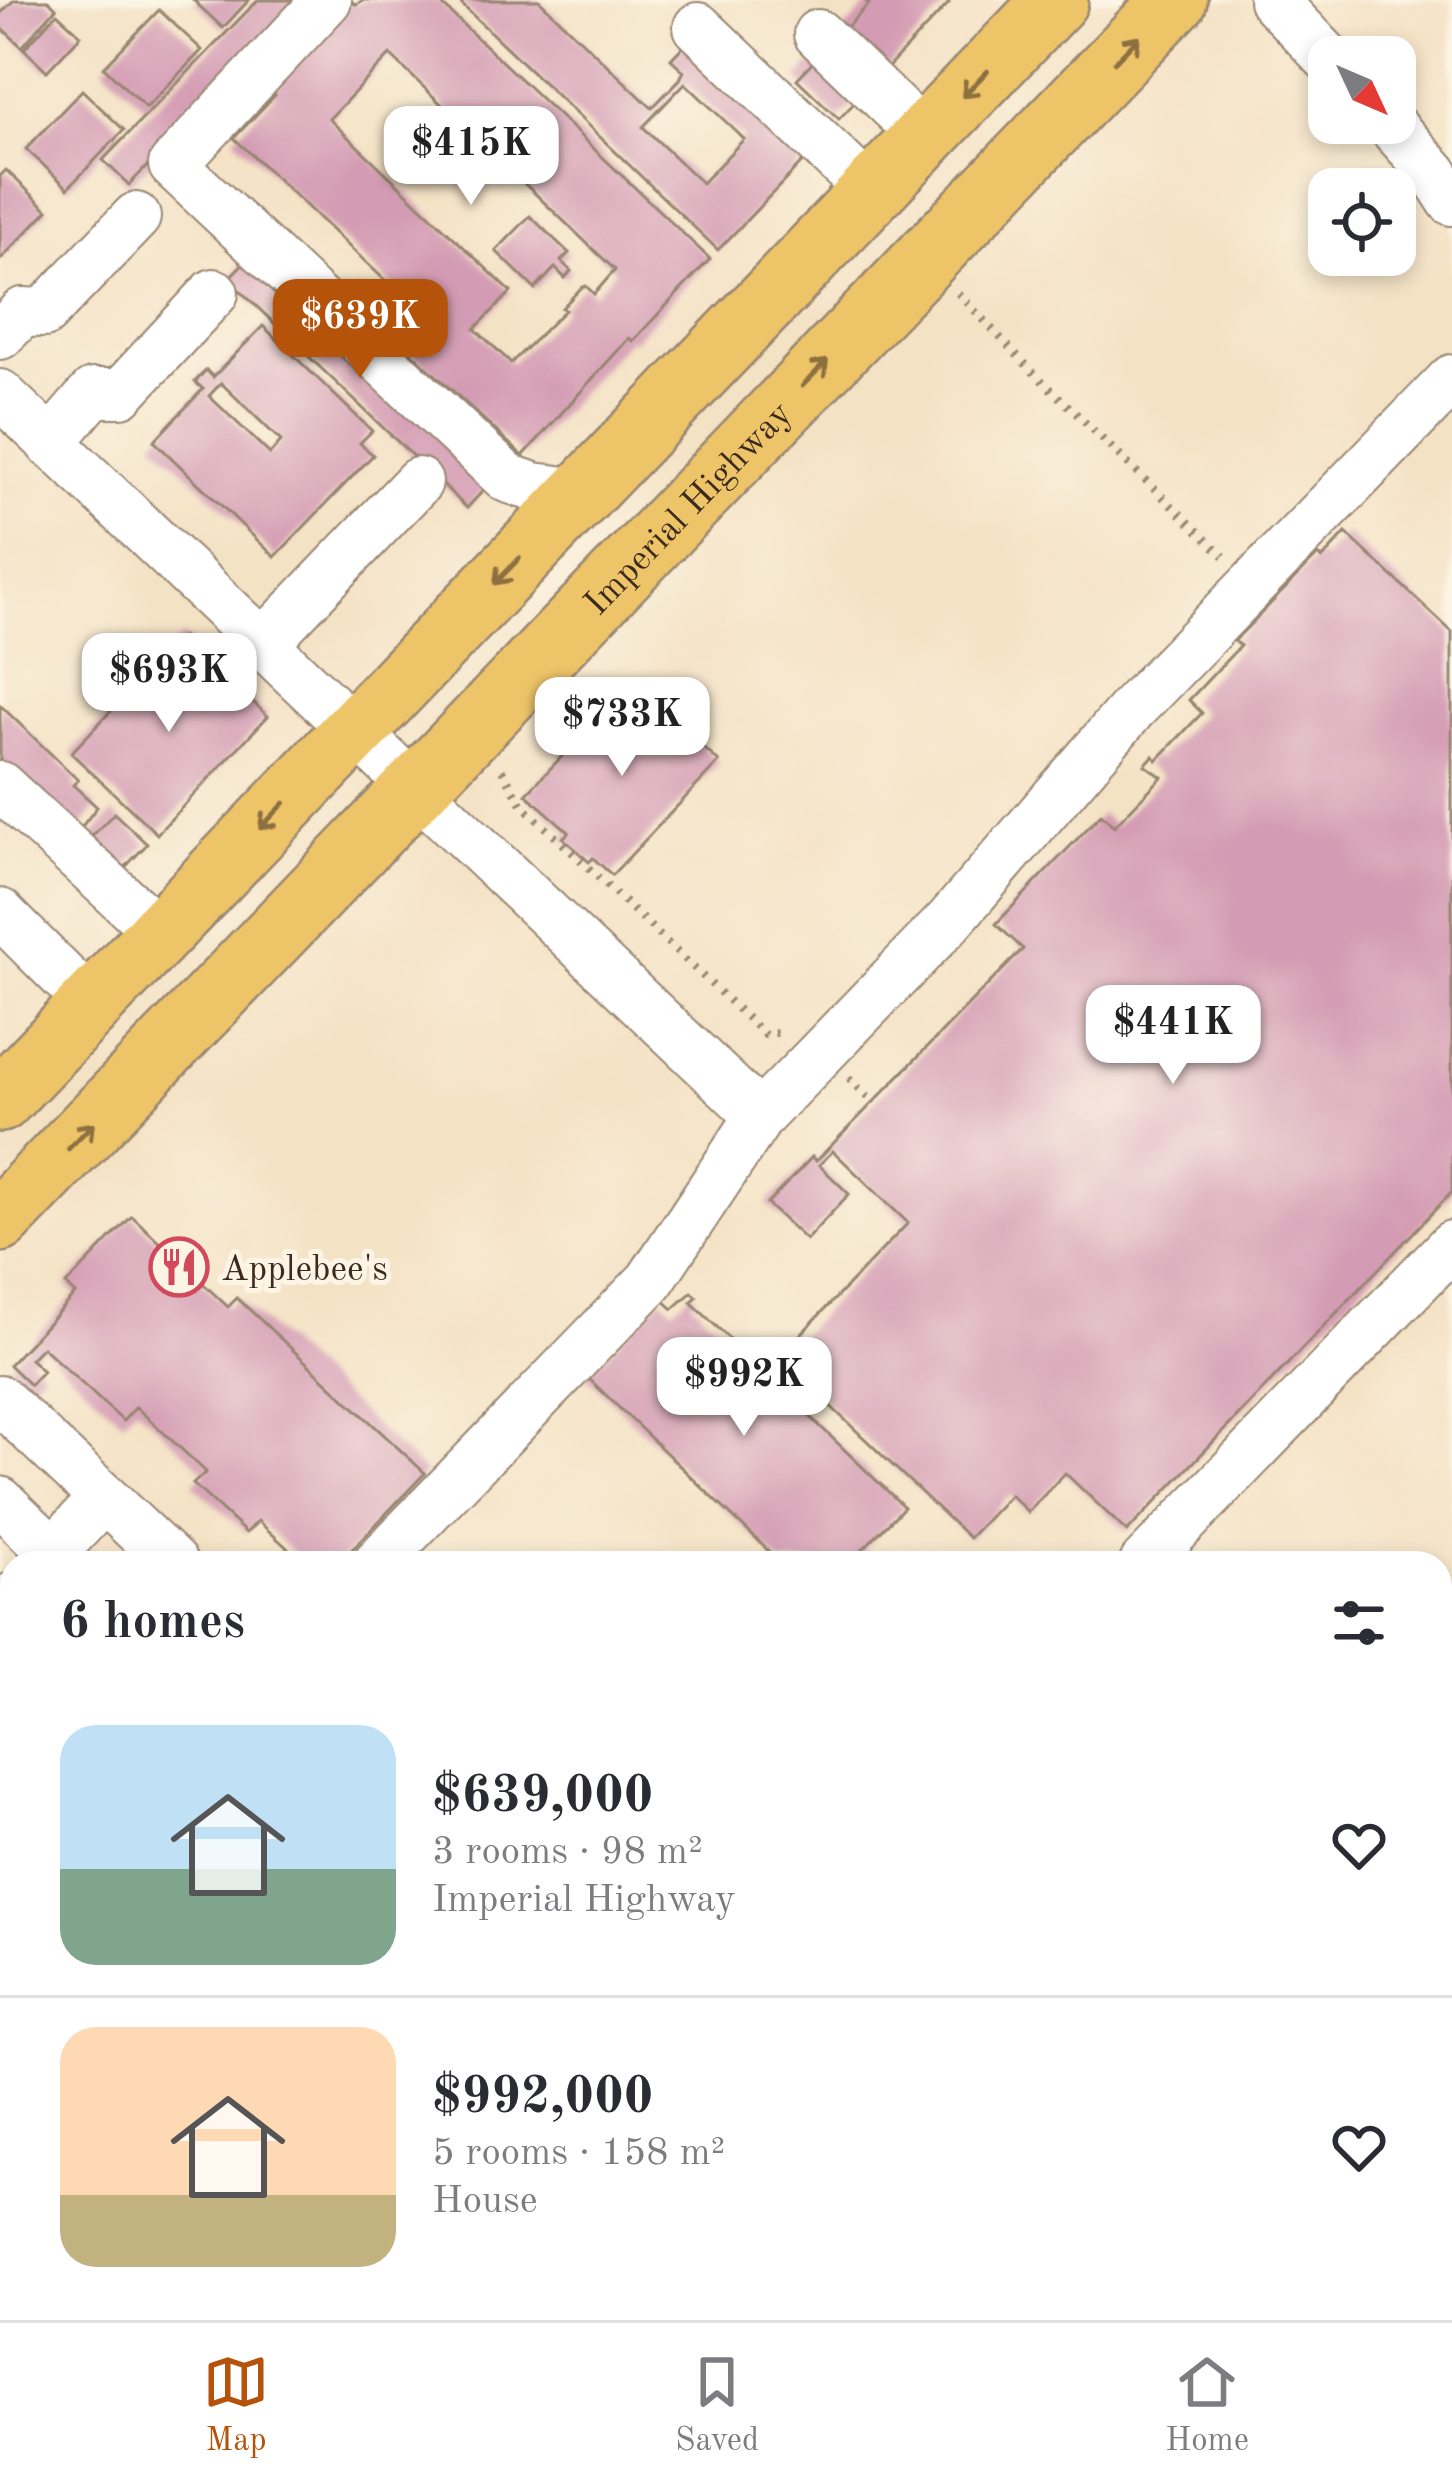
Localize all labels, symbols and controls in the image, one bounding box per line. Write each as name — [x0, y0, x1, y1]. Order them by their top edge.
one-way arrow — [1113, 35, 1141, 64]
north arrow — [1308, 36, 1416, 144]
map controls — [1308, 36, 1416, 276]
one-way arrow — [962, 69, 990, 98]
pin: $415K — [387, 106, 555, 208]
text: $415K — [411, 125, 531, 164]
button: locate — [1308, 168, 1416, 276]
pin: $639K — [276, 279, 444, 381]
text: $639K — [300, 298, 420, 337]
one-way arrow — [801, 359, 829, 389]
street label: Imperial Highway — [579, 396, 800, 623]
one-way arrow — [494, 556, 522, 585]
pin: $693K — [85, 633, 253, 735]
text: $693K — [109, 652, 229, 691]
pin: $733K — [538, 677, 706, 779]
text: $733K — [562, 696, 682, 735]
one-way arrow — [259, 801, 287, 831]
pin: $441K — [1089, 985, 1257, 1087]
text: $441K — [1113, 1004, 1233, 1043]
one-way arrow — [67, 1121, 95, 1151]
restaurant icon: Applebee's — [148, 1236, 210, 1298]
place label: Applebee's — [221, 1253, 388, 1289]
pin: $992K — [660, 1337, 828, 1439]
text: $992K — [684, 1356, 804, 1395]
icon: filters — [1326, 1590, 1392, 1656]
text: 6 homes — [60, 1598, 245, 1649]
text: $639,000 — [432, 1772, 653, 1823]
icon: home — [156, 1773, 300, 1917]
icon: heart — [1326, 1812, 1392, 1878]
text: 3 rooms · 98 m² — [432, 1833, 703, 1872]
text: Imperial Highway — [432, 1881, 736, 1920]
text: $992,000 — [432, 2073, 653, 2124]
icon: home — [156, 2075, 300, 2219]
icon: heart — [1326, 2114, 1392, 2180]
text: 5 rooms · 158 m² — [432, 2134, 725, 2173]
text: House — [432, 2182, 538, 2221]
tab: Map — [203, 2349, 269, 2462]
tab: Saved — [675, 2349, 759, 2462]
tab: Home — [1165, 2349, 1249, 2462]

